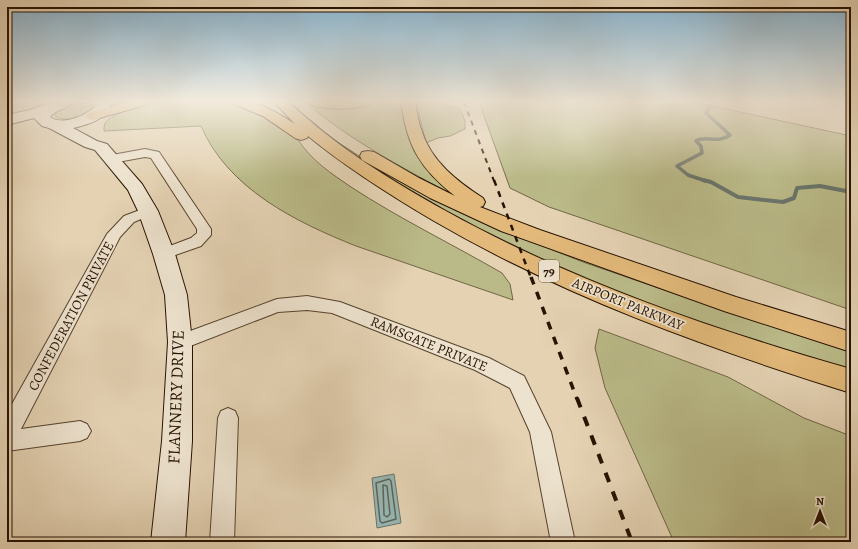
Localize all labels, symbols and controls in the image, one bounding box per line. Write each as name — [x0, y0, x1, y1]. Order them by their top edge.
street label: CONFEDERATION PRIVATE — [24, 238, 118, 394]
road number: 79 — [539, 260, 559, 282]
street label: AIRPORT PARKWAY — [569, 273, 687, 335]
street label: RAMSGATE PRIVATE — [368, 312, 490, 376]
street label: FLANNERY DRIVE — [162, 330, 190, 464]
north arrow — [800, 491, 840, 531]
text: N — [816, 494, 824, 509]

